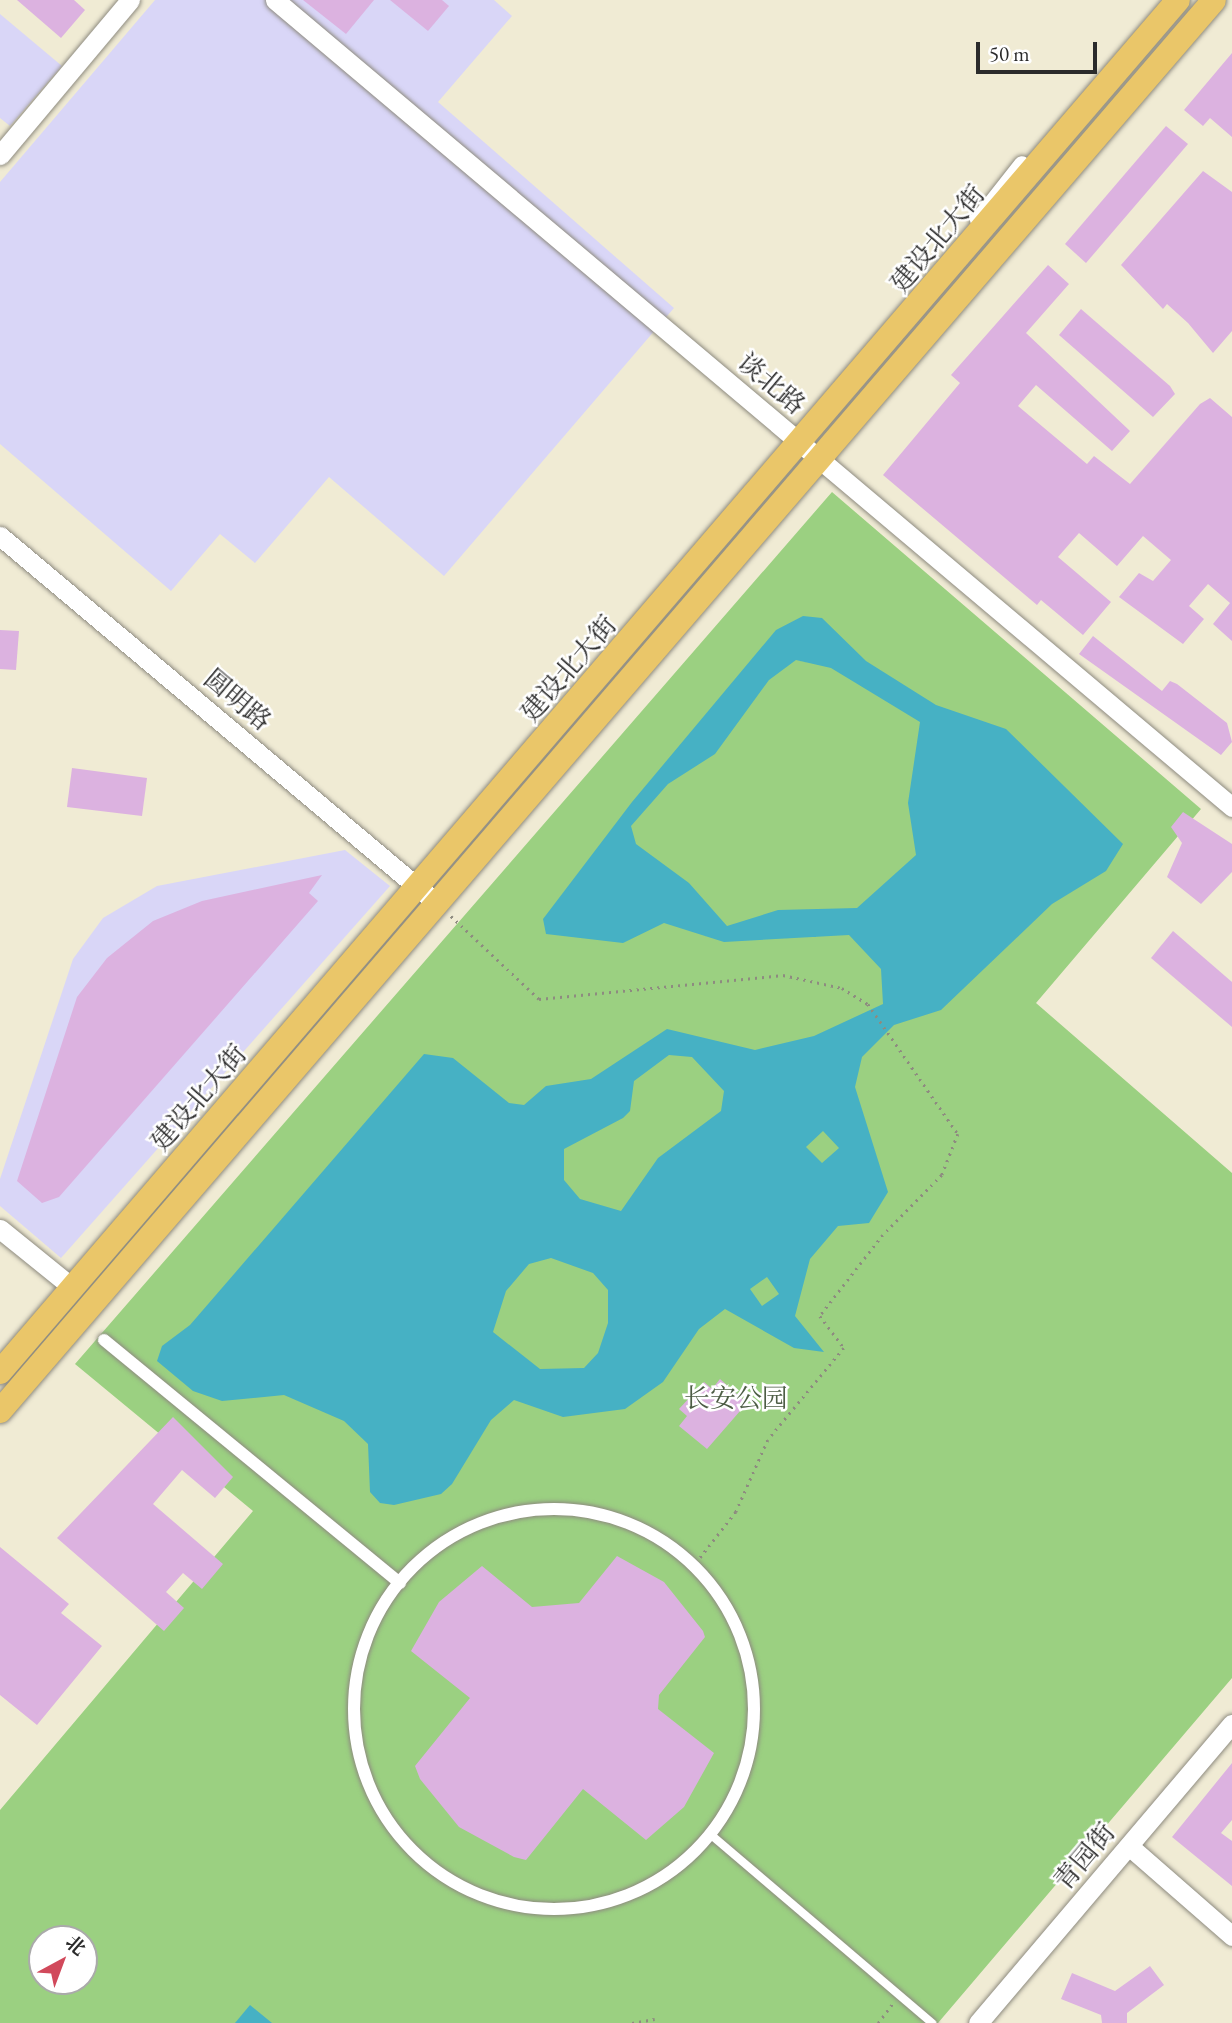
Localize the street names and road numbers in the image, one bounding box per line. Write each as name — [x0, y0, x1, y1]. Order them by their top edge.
street label: 建设北大街 — [884, 179, 992, 299]
street label: 谈北路 — [731, 347, 811, 421]
street label: 建设北大街 — [515, 610, 623, 728]
street label: 圆明路 — [197, 663, 277, 737]
street label: 建设北大街 — [145, 1039, 253, 1157]
street label: 青园街 — [1048, 1817, 1122, 1897]

